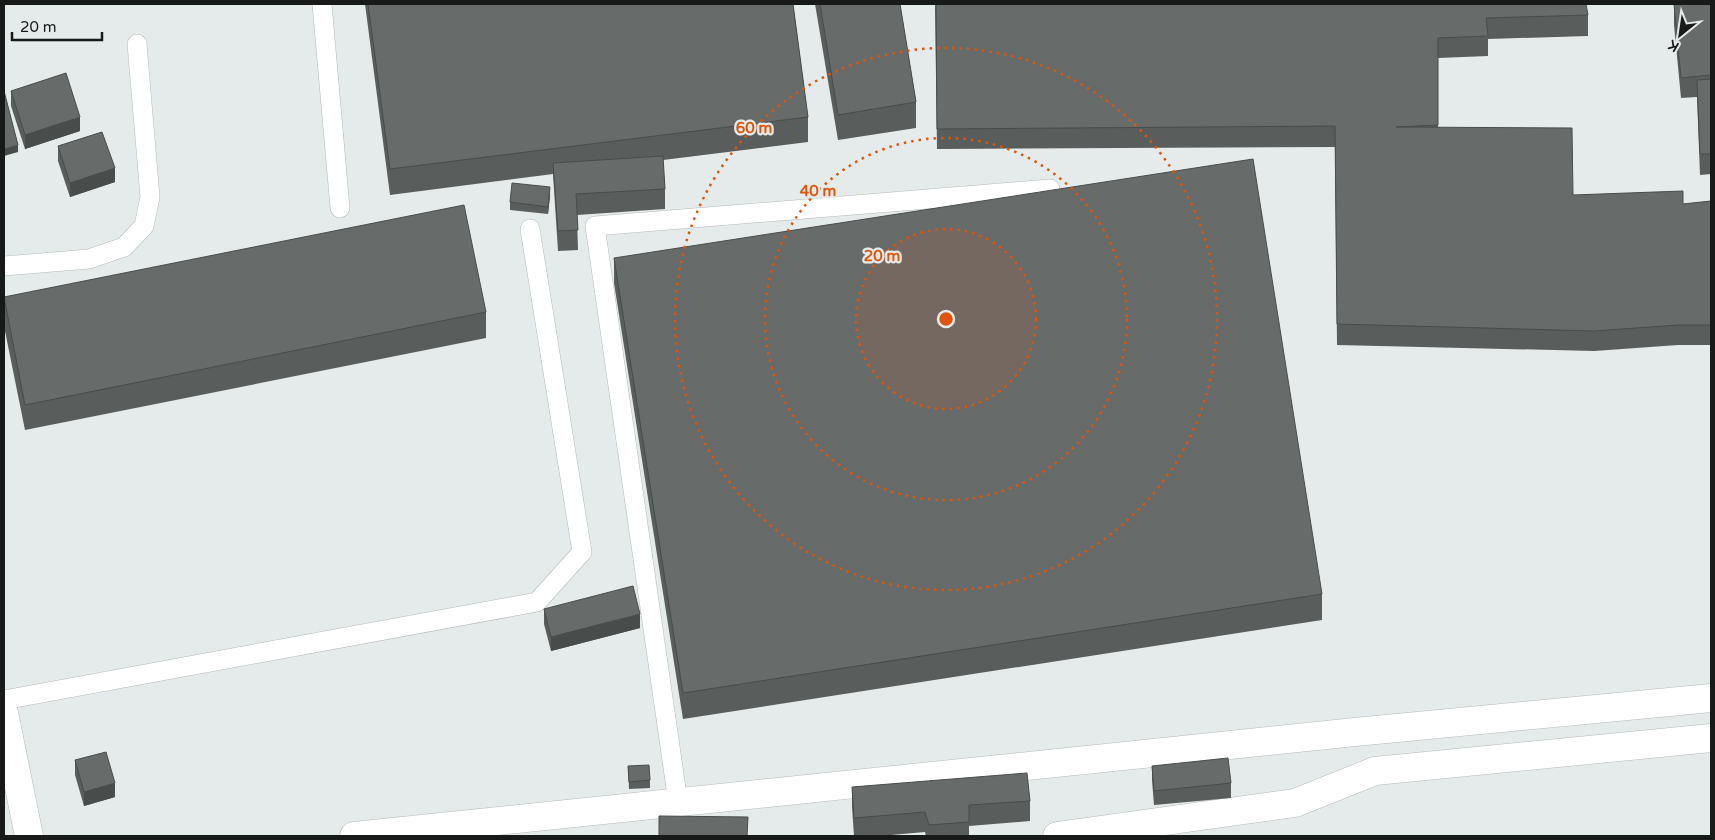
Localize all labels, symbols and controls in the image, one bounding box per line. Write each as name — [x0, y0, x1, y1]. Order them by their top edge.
scale bar — [12, 10, 102, 42]
north arrow — [1655, 10, 1705, 60]
text: 20 m — [20, 18, 57, 36]
text: K — [1665, 36, 1682, 56]
text: 60 m — [736, 119, 772, 137]
text: 40 m — [800, 182, 836, 200]
text: 20 m — [864, 247, 900, 265]
centre of rings — [937, 310, 955, 328]

